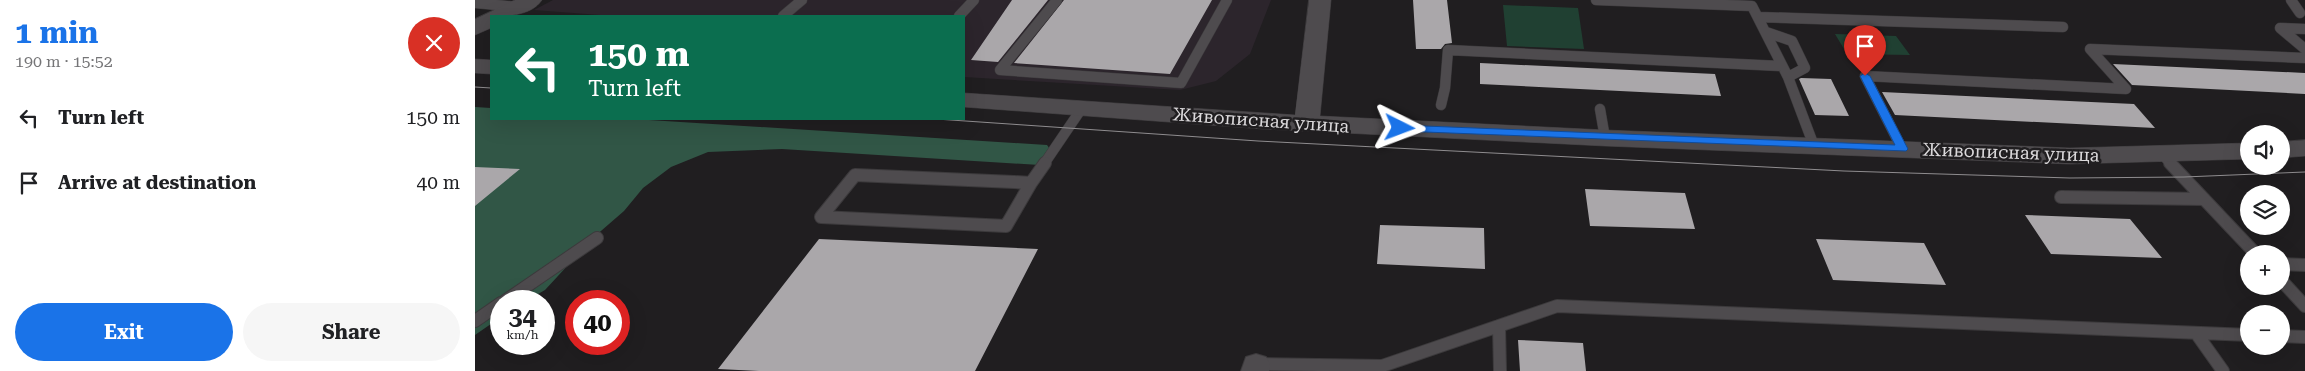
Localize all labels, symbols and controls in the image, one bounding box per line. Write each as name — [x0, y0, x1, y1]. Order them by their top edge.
text: 1 min — [15, 15, 98, 50]
button: close — [408, 17, 460, 69]
pin — [1844, 25, 1886, 76]
icon: arrive — [1851, 32, 1879, 60]
text: 150 m — [588, 34, 689, 75]
icon: left — [505, 35, 570, 100]
text: 190 m · 15:52 — [15, 52, 113, 71]
text: Turn left — [588, 76, 681, 101]
position arrow — [1373, 101, 1425, 153]
street label: Живописная улица — [1172, 103, 1350, 137]
icon: left — [15, 104, 43, 132]
text: Turn left — [58, 106, 144, 129]
text: 150 m — [406, 106, 460, 129]
map controls — [2240, 125, 2290, 355]
button: sound — [2240, 125, 2290, 175]
street label: Живописная улица — [1922, 138, 2100, 166]
icon: arrive — [15, 169, 43, 197]
text: Arrive at destination — [58, 171, 256, 194]
text: 40 m — [417, 171, 460, 194]
button: layers — [2240, 185, 2290, 235]
button: + — [2240, 245, 2290, 295]
speed limit sign: 40 — [565, 290, 630, 355]
text: 34 — [508, 302, 537, 331]
button: Exit — [15, 303, 233, 361]
button: Share — [243, 303, 460, 361]
button: − — [2240, 305, 2290, 355]
text: km/h — [506, 328, 539, 342]

